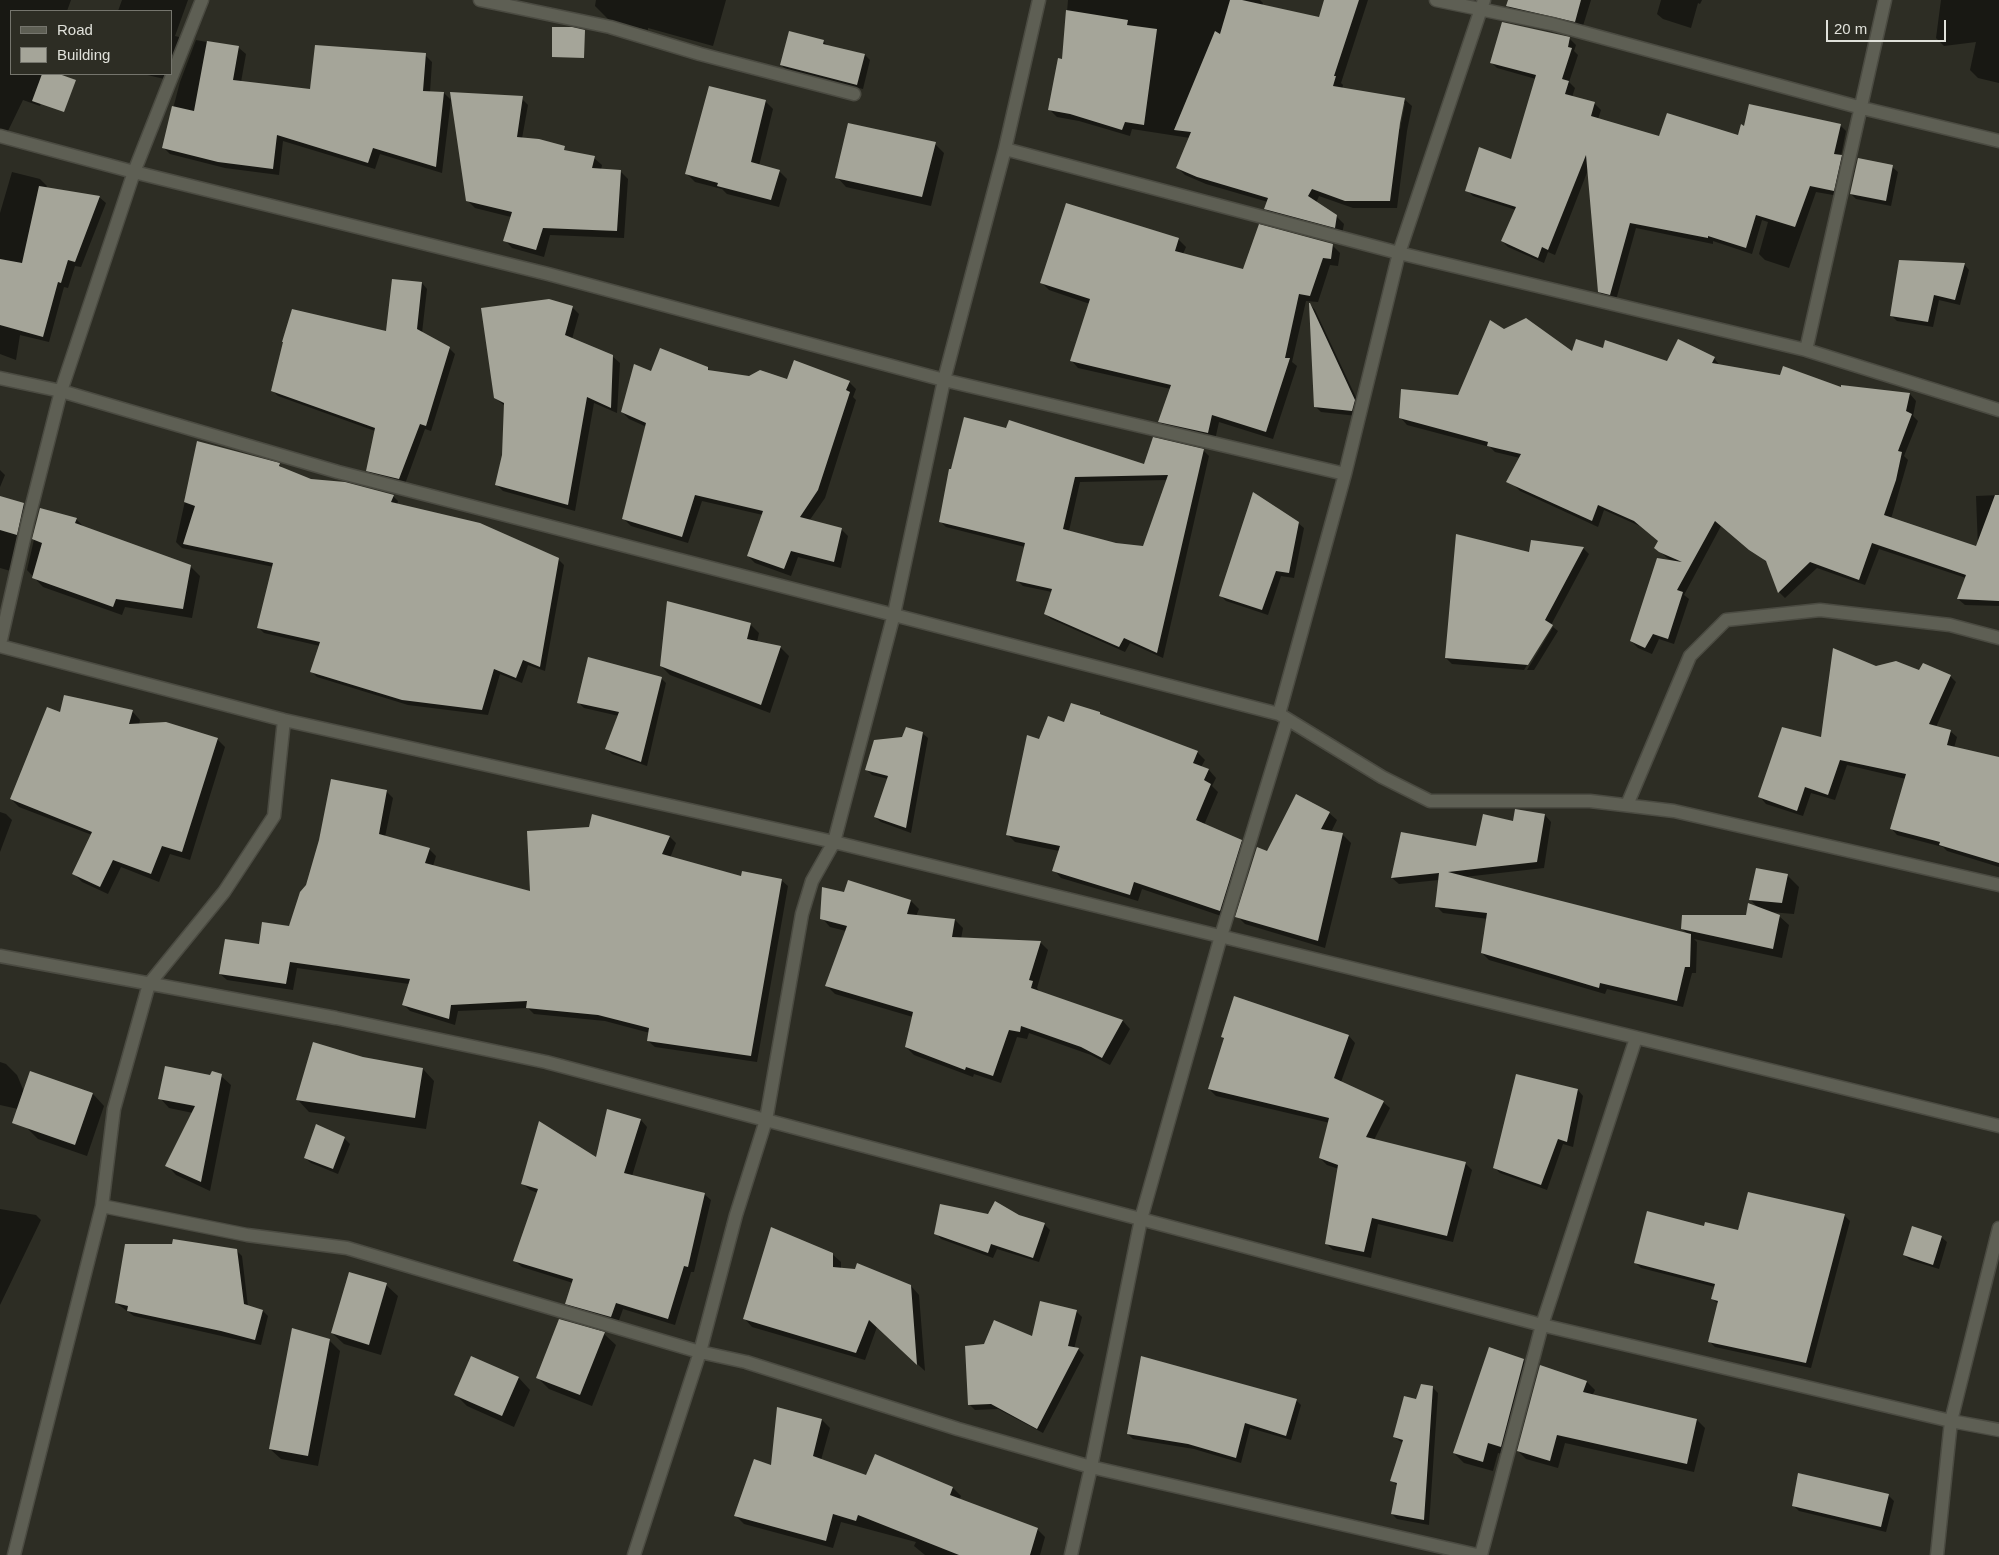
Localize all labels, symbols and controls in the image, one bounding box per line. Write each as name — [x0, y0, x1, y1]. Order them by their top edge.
legend — [10, 10, 172, 75]
scale bar — [1829, 10, 1949, 42]
text: 20 m — [1834, 20, 1867, 37]
text: Road — [57, 21, 93, 38]
text: Building — [57, 46, 110, 63]

